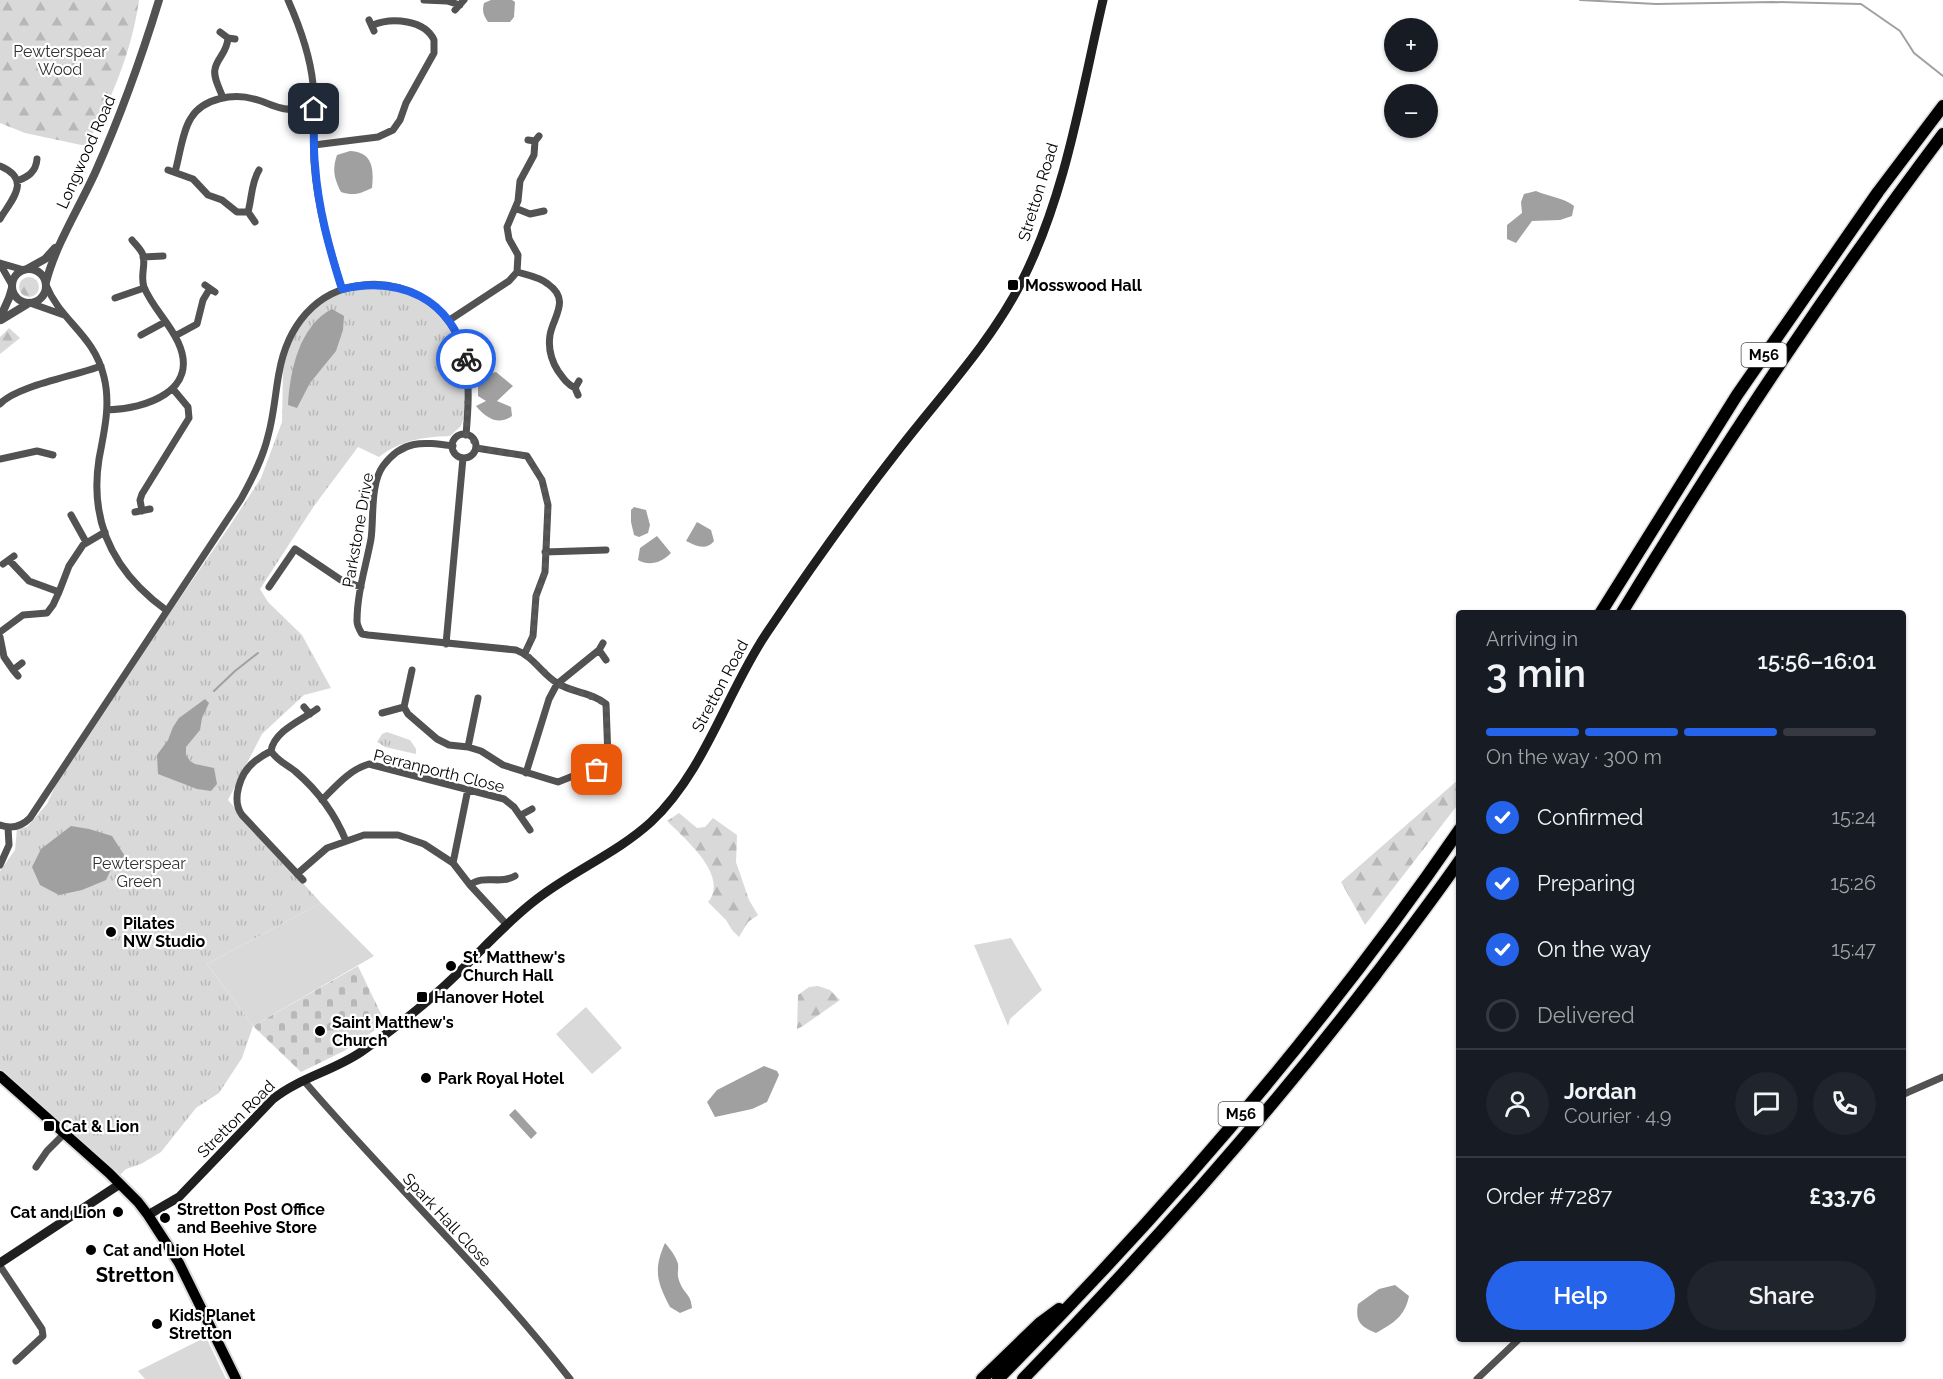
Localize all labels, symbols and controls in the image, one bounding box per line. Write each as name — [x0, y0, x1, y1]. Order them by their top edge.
map controls — [1384, 18, 1438, 138]
button: + — [1384, 18, 1438, 72]
park label: Pewterspear Wood — [13, 42, 107, 79]
pin — [288, 83, 339, 134]
button: − — [1384, 84, 1438, 138]
street label: Longwood Road — [52, 92, 120, 212]
icon: home — [297, 92, 330, 125]
street label: Stretton Road — [1014, 141, 1062, 243]
place label: Mosswood Hall — [1025, 276, 1143, 295]
marker: Mosswood Hall — [1006, 278, 1020, 292]
courier — [436, 329, 496, 389]
icon: bike — [450, 343, 483, 376]
road number: M56 — [1742, 343, 1786, 367]
street label: Parkstone Drive — [339, 471, 377, 589]
text: Arriving in — [1486, 627, 1578, 651]
street label: Stretton Road — [688, 637, 752, 735]
text: 15:56–16:01 — [1758, 648, 1876, 674]
text: 3 min — [1486, 650, 1586, 696]
pin — [571, 744, 622, 795]
text: On the way · 300 m — [1486, 745, 1662, 769]
street label: Perranporth Close — [372, 746, 506, 796]
icon: bag — [580, 753, 613, 786]
icon: check — [1486, 801, 1519, 834]
text: Confirmed — [1537, 804, 1644, 830]
text: 15:24 — [1831, 805, 1876, 829]
park label: Pewterspear Green — [92, 854, 186, 891]
icon: check — [1486, 867, 1519, 900]
text: Preparing — [1537, 870, 1635, 896]
text: 15:26 — [1830, 871, 1876, 895]
place label: Pilates NW Studio — [123, 914, 205, 951]
marker: Pilates NW Studio — [104, 925, 118, 939]
icon: check — [1486, 933, 1519, 966]
text: On the way — [1537, 936, 1651, 962]
text: 15:47 — [1831, 937, 1876, 961]
place label: St. Matthew's Church Hall — [463, 948, 565, 985]
marker: St. Matthew's Church Hall — [444, 959, 458, 973]
place label: Hanover Hotel — [434, 988, 545, 1007]
marker: Hanover Hotel — [415, 990, 429, 1004]
text: Delivered — [1537, 1002, 1635, 1028]
place label: Saint Matthew's Church — [332, 1013, 454, 1050]
marker: Saint Matthew's Church — [313, 1024, 327, 1038]
place label: Park Royal Hotel — [438, 1069, 565, 1088]
marker: Park Royal Hotel — [419, 1071, 433, 1085]
button: person — [1486, 1072, 1549, 1135]
button: chat — [1735, 1072, 1798, 1135]
button: phone — [1813, 1072, 1876, 1135]
street label: Stretton Road — [193, 1076, 279, 1162]
text: Jordan — [1564, 1078, 1636, 1104]
road number: M56 — [1218, 1102, 1264, 1126]
text: Courier · 4.9 — [1564, 1104, 1672, 1128]
place label: Cat & Lion — [61, 1117, 139, 1136]
marker: Cat & Lion — [42, 1119, 56, 1133]
street label: Spark Hall Close — [399, 1169, 495, 1271]
text: Order #7287 — [1486, 1183, 1612, 1209]
text: £33.76 — [1809, 1183, 1876, 1209]
place label: Stretton Post Office and Beehive Store — [177, 1200, 325, 1237]
place label: Cat and Lion — [10, 1203, 106, 1222]
marker: Cat and Lion — [111, 1205, 125, 1219]
marker: Stretton Post Office and Beehive Store — [158, 1211, 172, 1225]
place label: Cat and Lion Hotel — [103, 1241, 246, 1260]
marker: Cat and Lion Hotel — [84, 1243, 98, 1257]
button: Help — [1486, 1261, 1675, 1330]
button: Share — [1687, 1261, 1876, 1330]
district label: Stretton — [96, 1263, 174, 1287]
place label: Kids Planet Stretton — [169, 1306, 255, 1343]
marker: Kids Planet Stretton — [150, 1317, 164, 1331]

